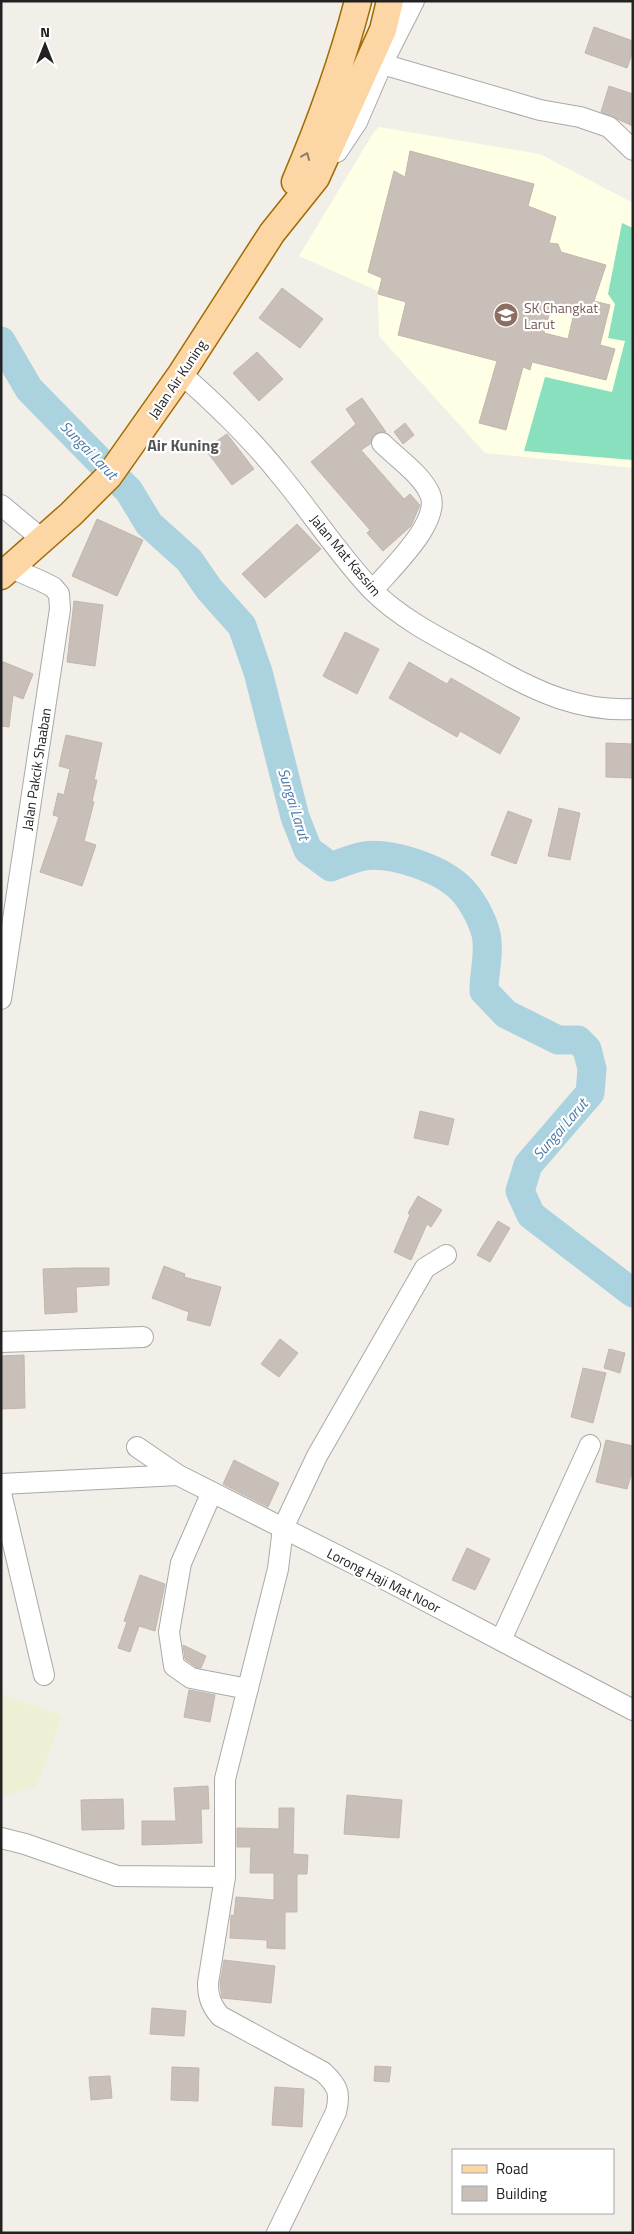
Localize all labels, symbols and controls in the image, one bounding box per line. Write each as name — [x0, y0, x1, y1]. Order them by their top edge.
north arrow — [20, 20, 70, 70]
text: N — [40, 21, 50, 42]
one-way arrow — [299, 152, 310, 161]
place label: SK Changkat Larut — [524, 297, 598, 334]
school or university icon: SK Changkat Larut — [493, 302, 519, 328]
street label: Jalan Air Kuning — [143, 335, 211, 423]
water label: Sungai Larut — [55, 415, 125, 486]
district label: Air Kuning — [147, 433, 219, 457]
street label: Jalan Mat Kassim — [305, 509, 387, 601]
street label: Jalan Pakcik Shaaban — [16, 706, 56, 832]
water label: Sungai Larut — [272, 765, 316, 845]
water label: Sungai Larut — [527, 1092, 594, 1165]
street label: Lorong Haji Mat Noor — [323, 1542, 445, 1618]
legend — [452, 2149, 614, 2214]
text: Road — [496, 2157, 528, 2180]
text: Building — [496, 2182, 547, 2205]

